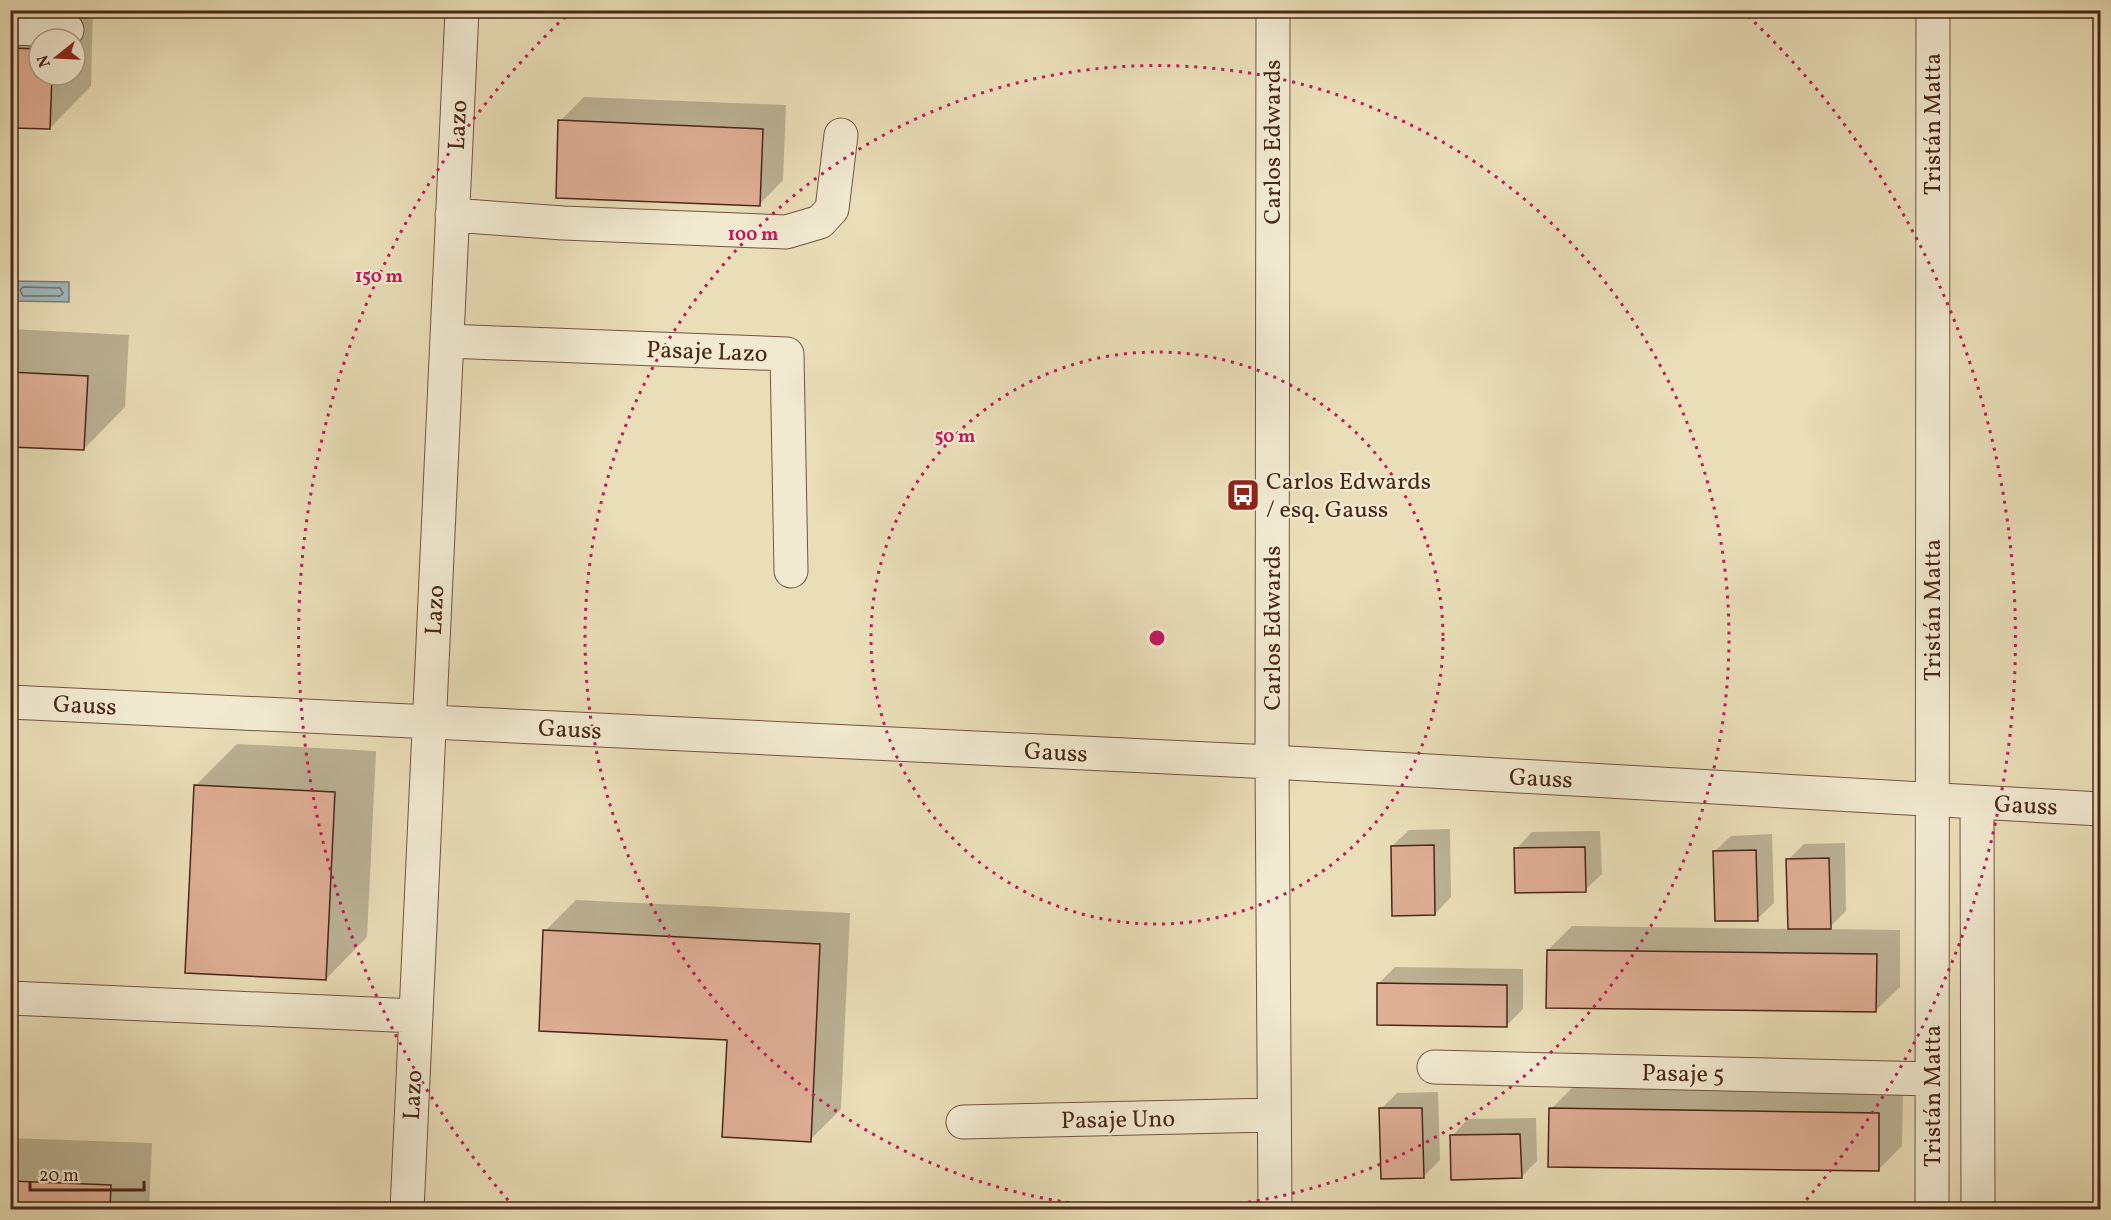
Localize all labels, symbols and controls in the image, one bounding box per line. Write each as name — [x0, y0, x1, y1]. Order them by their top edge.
north arrow — [27, 27, 87, 87]
text: N — [32, 52, 57, 70]
street label: Tristán Matta — [1917, 53, 1951, 195]
street label: Carlos Edwards — [1257, 59, 1291, 225]
street label: Lazo — [441, 99, 477, 151]
text: 100 m — [728, 223, 778, 248]
text: 150 m — [355, 265, 403, 290]
street label: Pasaje Lazo — [646, 334, 768, 372]
text: 50 m — [935, 425, 975, 450]
place label: Carlos Edwards / esq. Gauss — [1266, 466, 1431, 528]
bus stop icon: Carlos Edwards / esq. Gauss — [1225, 477, 1261, 513]
street label: Tristán Matta — [1917, 539, 1951, 681]
street label: Carlos Edwards — [1257, 545, 1291, 711]
street label: Lazo — [418, 584, 454, 636]
centre of rings — [1147, 628, 1167, 648]
street label: Gauss — [52, 688, 118, 726]
street label: Gauss — [537, 712, 603, 750]
street label: Gauss — [1023, 735, 1089, 773]
street label: Gauss — [1508, 761, 1574, 799]
street label: Gauss — [1993, 788, 2059, 826]
street label: Tristán Matta — [1917, 1025, 1951, 1167]
street label: Pasaje 5 — [1641, 1057, 1725, 1093]
street label: Lazo — [396, 1069, 432, 1121]
street label: Pasaje Uno — [1061, 1103, 1176, 1139]
scale bar — [30, 1154, 144, 1192]
text: 20 m — [39, 1164, 79, 1189]

